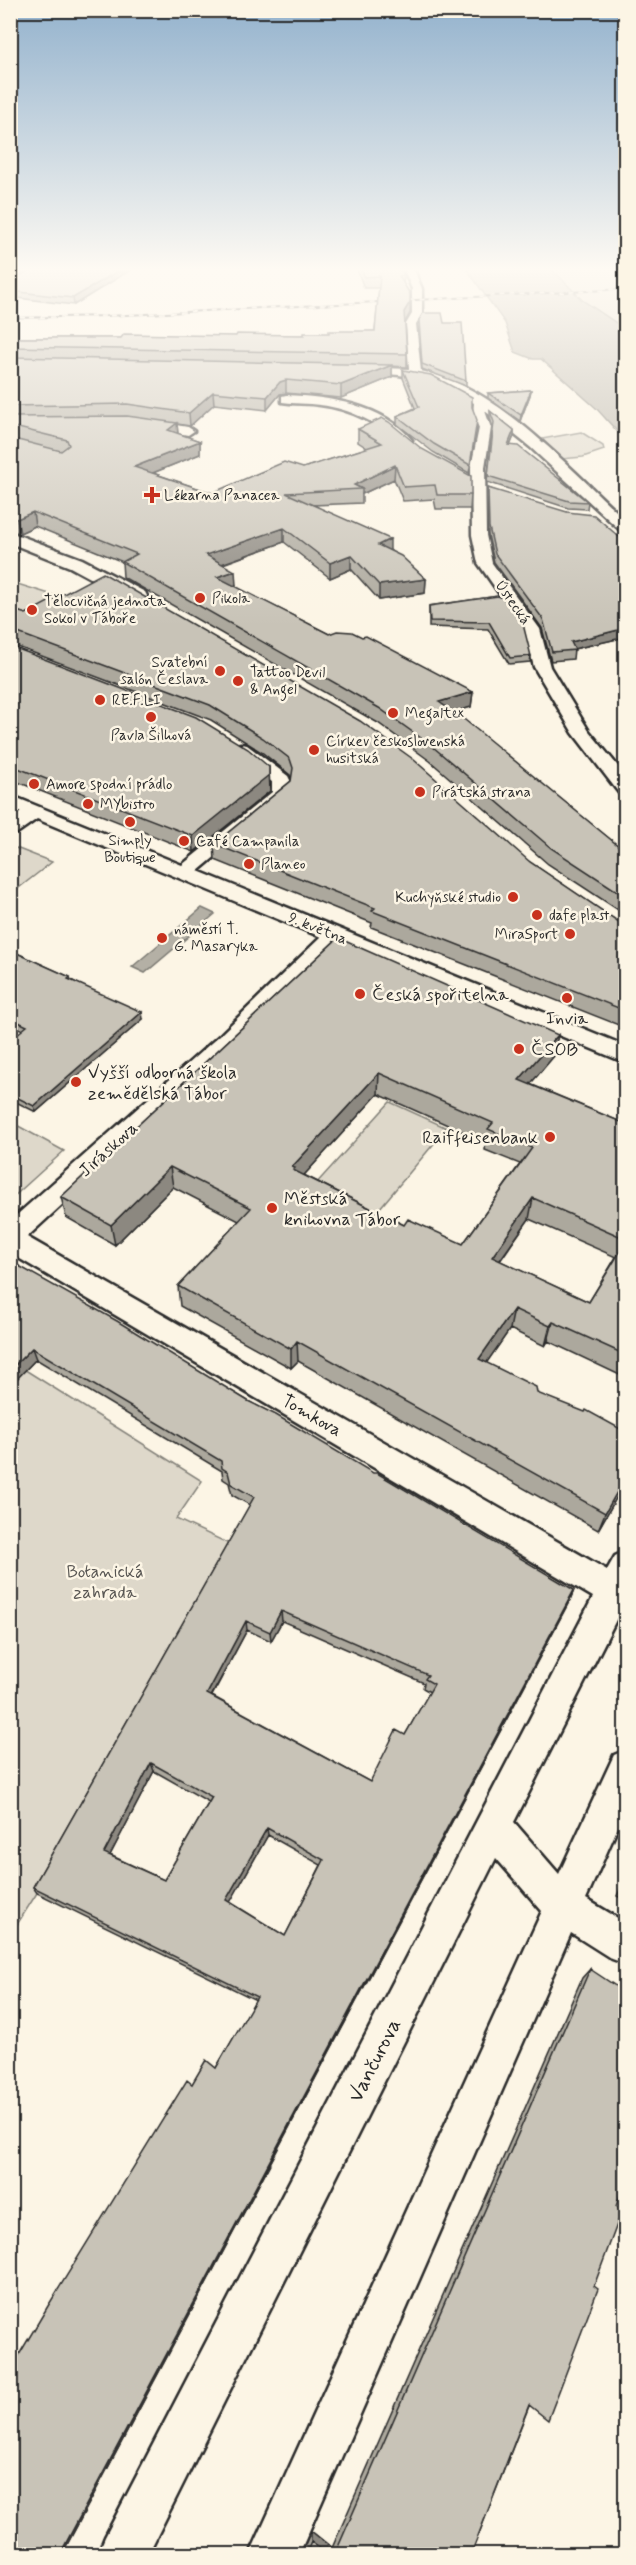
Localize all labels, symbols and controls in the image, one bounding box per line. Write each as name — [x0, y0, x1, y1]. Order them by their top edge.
place label: Lékarna Panacea — [164, 486, 281, 506]
marker: Lékarna Panacea — [145, 488, 159, 502]
street label: Ústecká — [490, 576, 535, 629]
place label: Pikola — [212, 589, 251, 609]
marker: Pikola — [193, 591, 207, 605]
place label: Tělocvičná jednota Sokol v Táboře — [44, 592, 167, 629]
marker: Tělocvičná jednota Sokol v Táboře — [25, 603, 39, 617]
place label: Svatební salón Česlava — [120, 653, 209, 690]
place label: Tattoo Devil & Angel — [250, 663, 325, 701]
marker: Svatební salón Česlava — [213, 664, 227, 678]
marker: Tattoo Devil & Angel — [231, 674, 245, 688]
place label: RE.F.LI — [112, 691, 161, 711]
marker: RE.F.LI — [93, 693, 107, 707]
place label: Megaltex — [405, 704, 464, 725]
marker: Megaltex — [386, 706, 400, 720]
marker: Pavla Šilhová — [144, 710, 158, 724]
place label: Pavla Šilhová — [111, 726, 191, 746]
place label: Církev československá husitská — [326, 732, 465, 769]
marker: Církev československá husitská — [307, 743, 321, 757]
place label: Amore spodní prádlo — [46, 775, 172, 795]
marker: Amore spodní prádlo — [27, 777, 41, 791]
place label: Pirátská strana — [432, 783, 531, 803]
marker: Pirátská strana — [413, 785, 427, 799]
place label: MYbistro — [100, 795, 155, 815]
marker: MYbistro — [81, 797, 95, 811]
marker: Simply Boutique — [123, 815, 137, 829]
place label: Simply Boutique — [104, 831, 156, 868]
place label: Café Campanila — [196, 832, 300, 852]
marker: Café Campanila — [177, 834, 191, 848]
place label: Planeo — [261, 855, 306, 875]
marker: Planeo — [242, 857, 256, 871]
place label: Kuchyňské studio — [395, 888, 501, 908]
marker: Kuchyňské studio — [506, 890, 520, 904]
place label: dafe plast — [549, 906, 610, 926]
street label: 9. května — [285, 908, 350, 950]
marker: dafe plast — [530, 908, 544, 922]
place label: náměstí T. G. Masaryka — [174, 920, 259, 957]
place label: MiraSport — [495, 925, 558, 945]
marker: MiraSport — [563, 927, 577, 941]
marker: náměstí T. G. Masaryka — [155, 931, 169, 945]
place label: Česká spořitelna — [372, 983, 509, 1007]
marker: Česká spořitelna — [353, 987, 367, 1001]
marker: Invia — [560, 991, 574, 1005]
place label: Invia — [546, 1007, 588, 1031]
place label: ČSOB — [531, 1038, 578, 1062]
marker: ČSOB — [512, 1042, 526, 1056]
place label: Vyšší odborná škola zemědělská Tábor — [88, 1061, 237, 1106]
marker: Vyšší odborná škola zemědělská Tábor — [69, 1075, 83, 1089]
street label: Jiráskova — [74, 1117, 143, 1183]
place label: Raiffeisenbank — [422, 1126, 538, 1150]
marker: Raiffeisenbank — [543, 1130, 557, 1144]
place label: Městská knihovna Tábor — [284, 1187, 401, 1232]
marker: Městská knihovna Tábor — [265, 1201, 279, 1215]
street label: Tomkova — [277, 1389, 346, 1443]
park label: Botanická zahrada — [66, 1560, 144, 1605]
street label: Vančurova — [342, 2014, 408, 2107]

